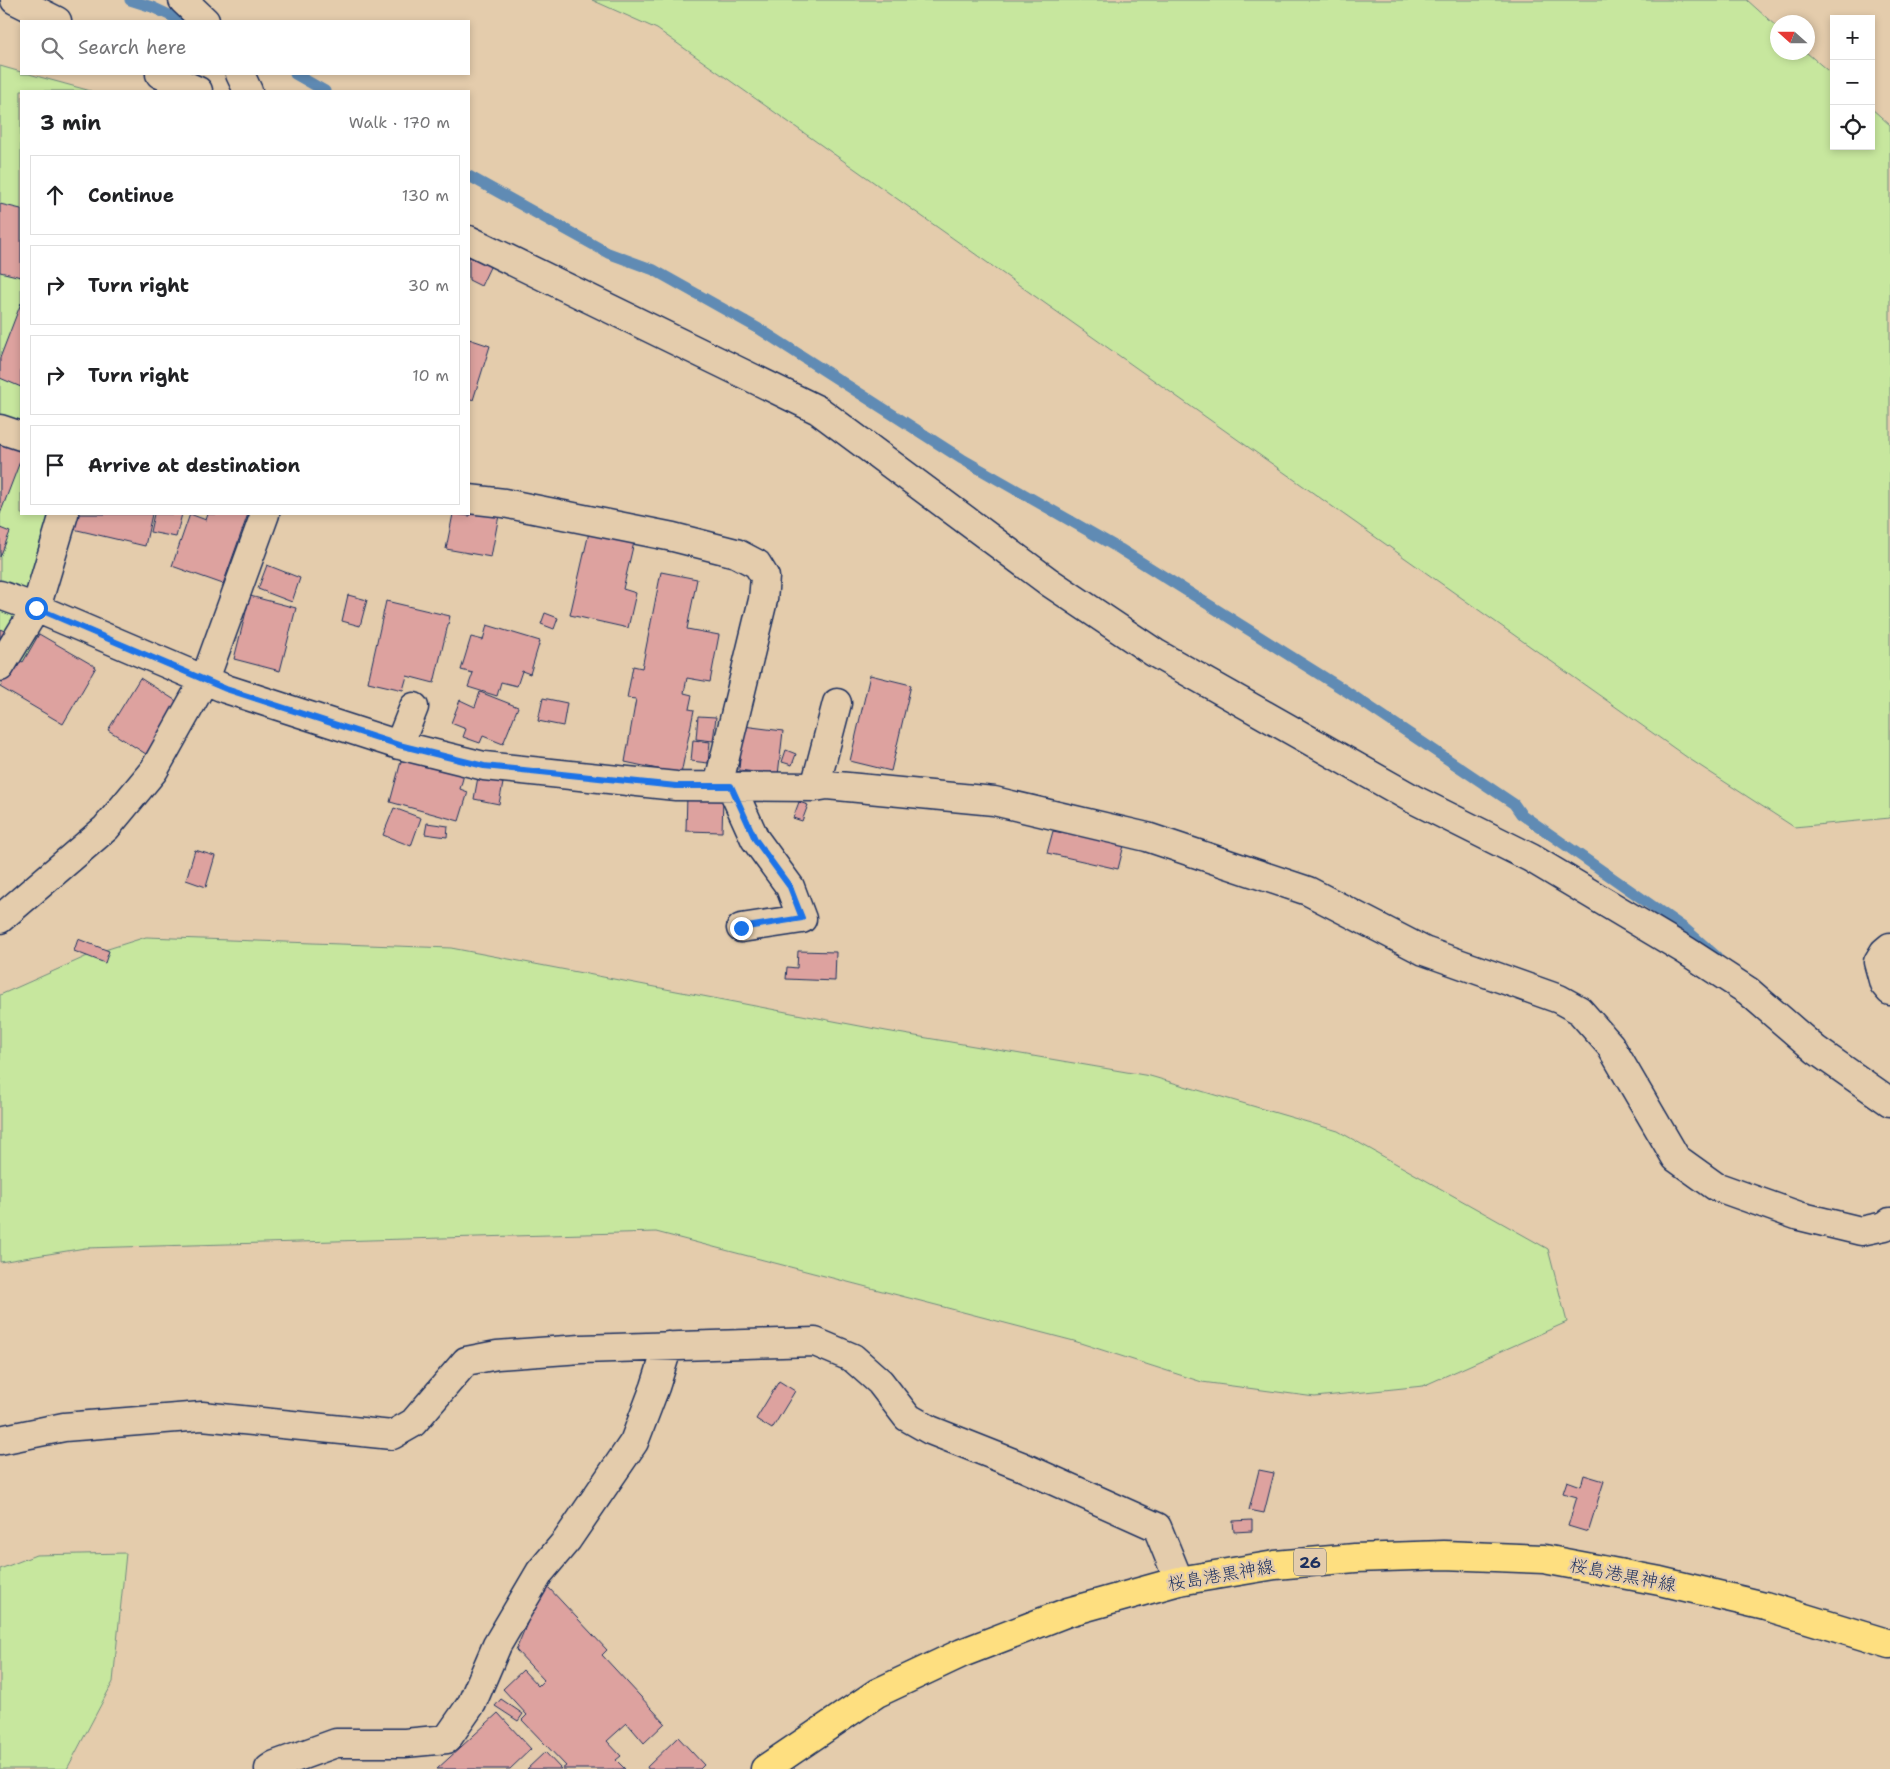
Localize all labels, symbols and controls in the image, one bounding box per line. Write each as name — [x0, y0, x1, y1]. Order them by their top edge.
north arrow — [1770, 15, 1815, 60]
map controls — [1830, 15, 1875, 150]
button: + — [1830, 15, 1875, 60]
search box — [20, 20, 470, 75]
icon: search — [38, 34, 66, 62]
text: Search here — [78, 35, 187, 60]
button: − — [1830, 60, 1875, 105]
button: locate — [1830, 105, 1875, 150]
text: 3 min — [40, 109, 101, 137]
text: Walk · 170 m — [349, 112, 450, 133]
icon: ahead — [41, 181, 69, 209]
text: Continue — [88, 183, 174, 208]
text: 130 m — [402, 185, 449, 206]
icon: right — [41, 271, 69, 299]
text: Turn right — [88, 273, 189, 298]
text: 30 m — [408, 275, 449, 296]
icon: right — [41, 361, 69, 389]
text: Turn right — [88, 363, 189, 388]
text: 10 m — [412, 365, 449, 386]
icon: arrive — [41, 451, 69, 479]
text: Arrive at destination — [88, 453, 300, 478]
route start — [25, 597, 48, 620]
route end — [730, 917, 753, 940]
road number: 26 — [1294, 1548, 1326, 1575]
street label: 桜島港黒神線 — [1568, 1553, 1678, 1597]
street label: 桜島港黒神線 — [1166, 1554, 1276, 1596]

